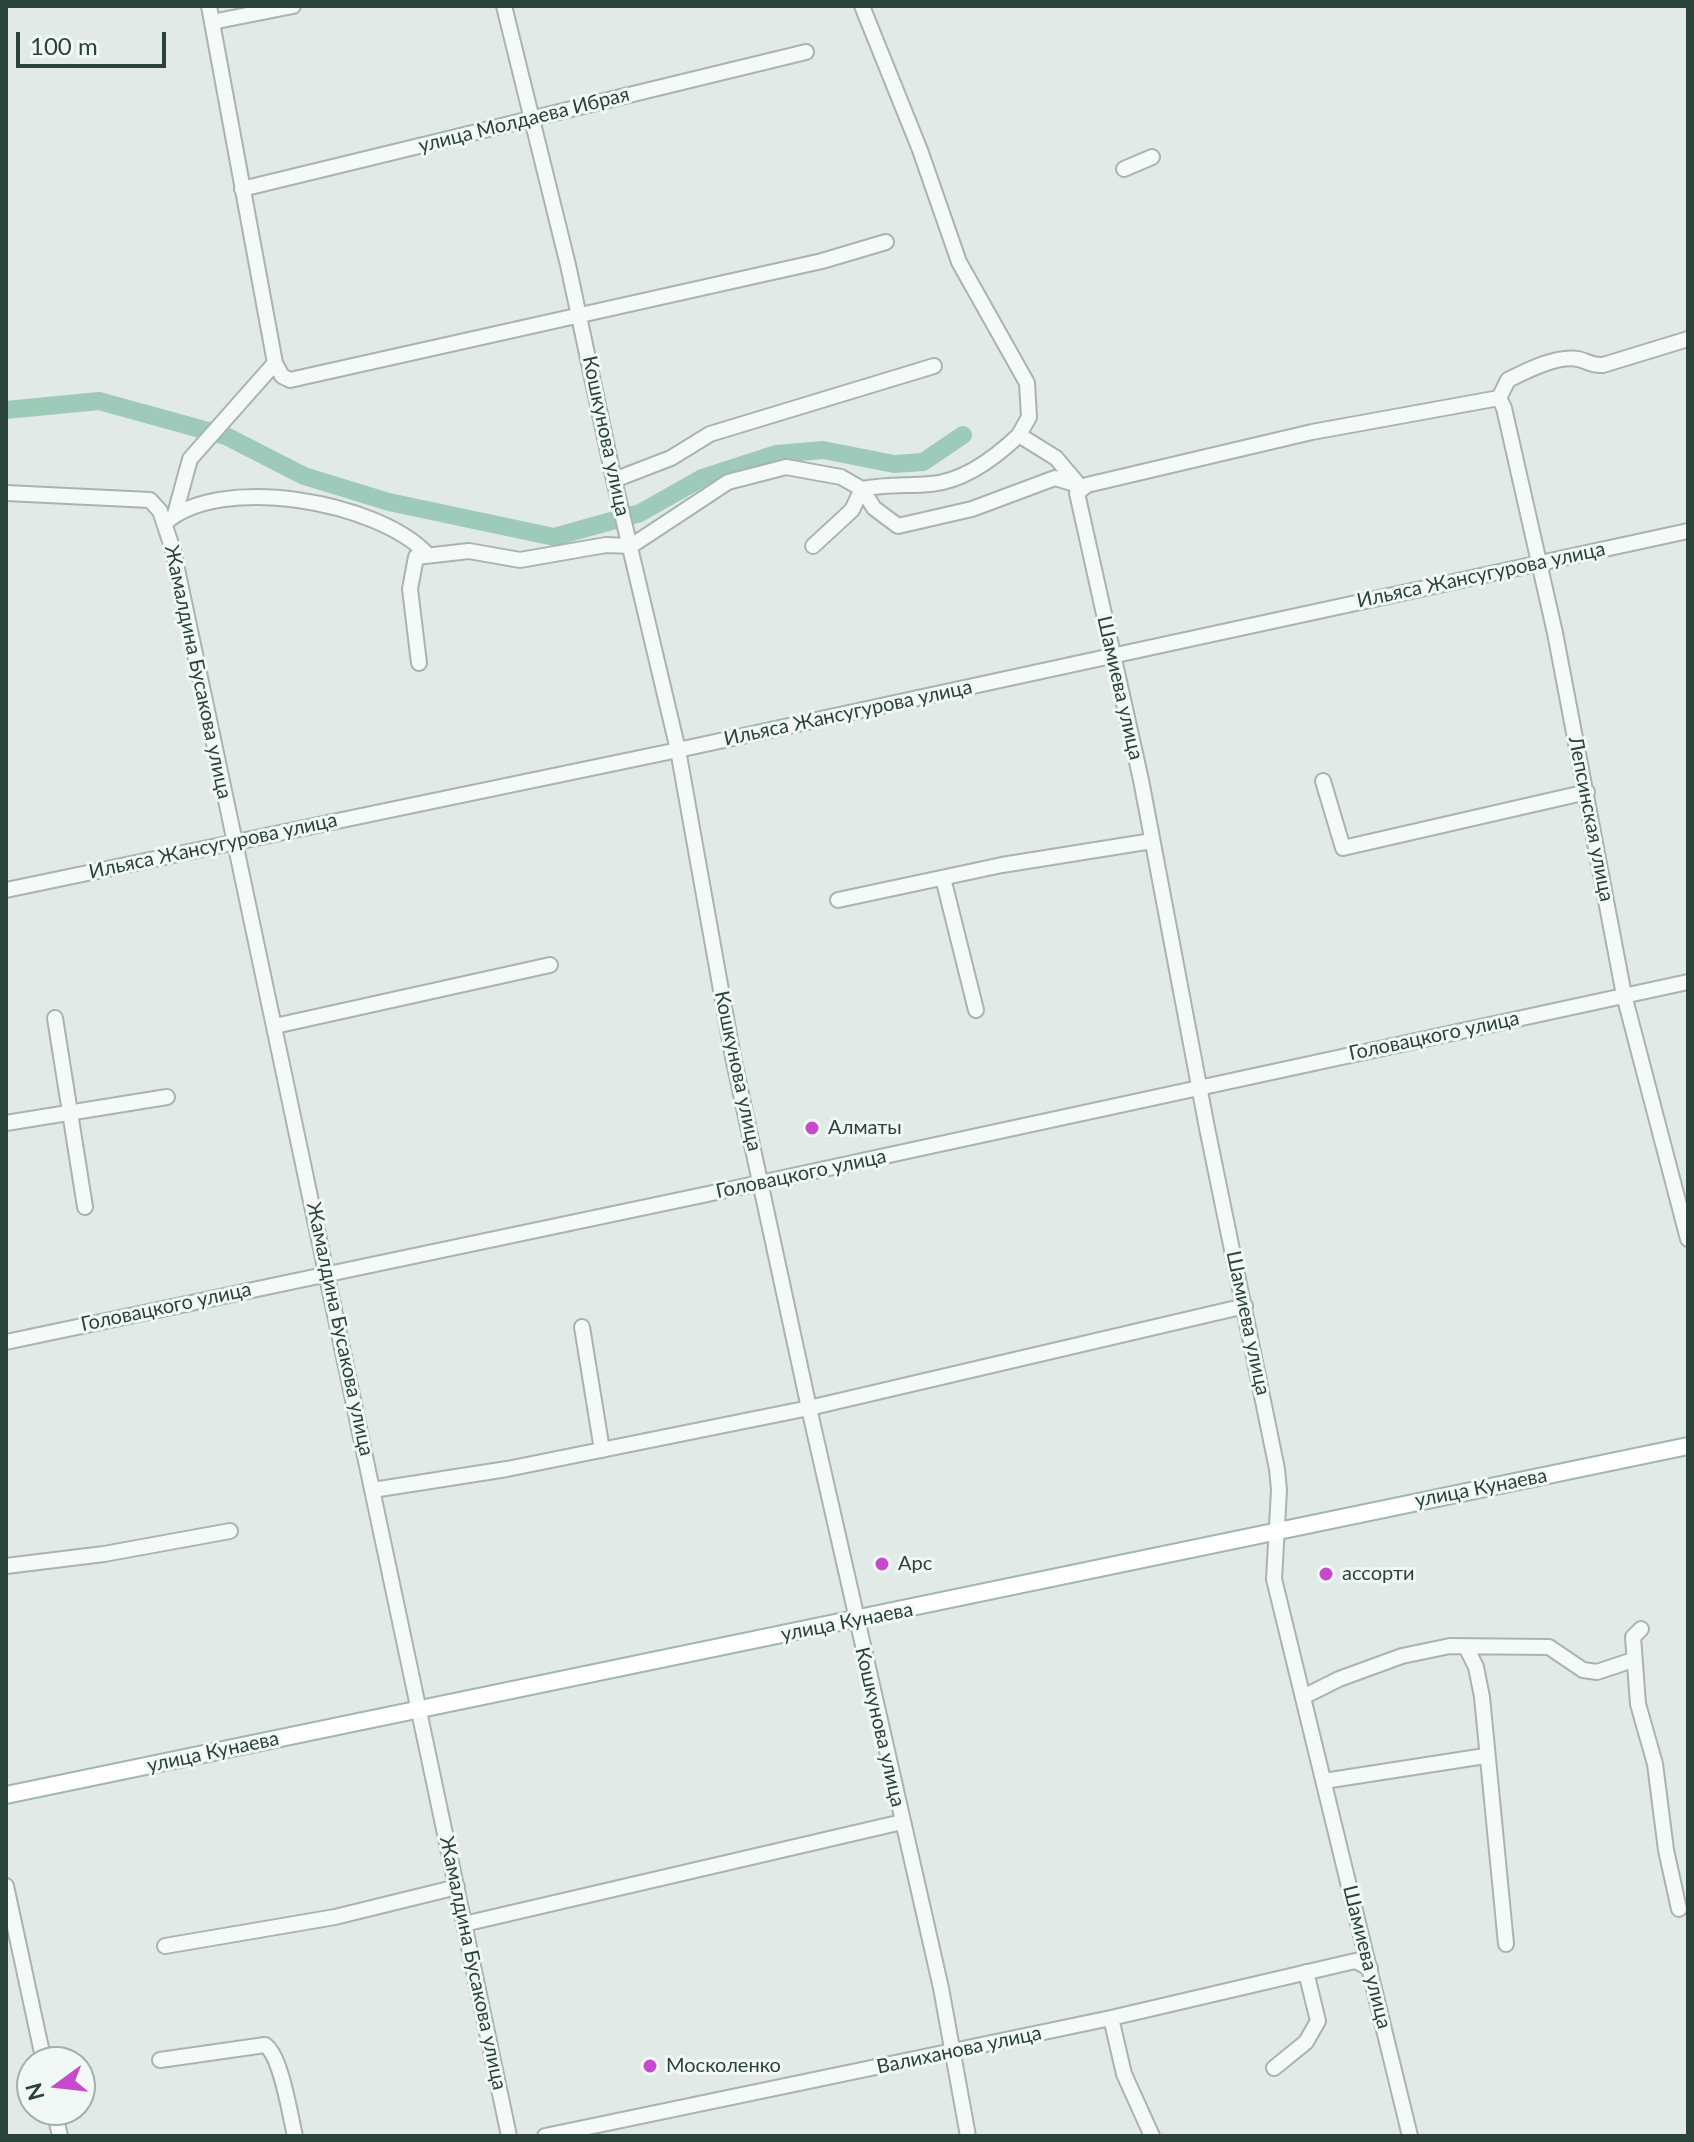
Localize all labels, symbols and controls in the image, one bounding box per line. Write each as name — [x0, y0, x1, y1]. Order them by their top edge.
scale bar — [20, 16, 170, 66]
text: 100 m — [30, 31, 98, 60]
street label: улица Молдаева Ибрая — [416, 82, 632, 158]
street label: Кошкунова улица — [577, 354, 635, 518]
street label: Ильяса Жансугурова улица — [1355, 537, 1607, 613]
street label: Жамалдина Бусакова улица — [159, 543, 237, 801]
street label: Шамиева улица — [1092, 614, 1148, 762]
street label: Ильяса Жансугурова улица — [722, 675, 974, 751]
street label: Лепсинская улица — [1563, 734, 1619, 904]
street label: Ильяса Жансугурова улица — [87, 808, 339, 884]
street label: Кошкунова улица — [709, 989, 767, 1153]
street label: Головацкого улица — [1347, 1006, 1521, 1066]
place label: Алматы — [828, 1116, 902, 1140]
marker: Алматы — [803, 1119, 821, 1137]
street label: Головацкого улица — [714, 1144, 888, 1204]
street label: Жамалдина Бусакова улица — [301, 1200, 379, 1458]
street label: Шамиева улица — [1221, 1249, 1275, 1397]
street label: Головацкого улица — [79, 1277, 253, 1337]
street label: улица Кунаева — [1413, 1463, 1549, 1513]
place label: Арс — [898, 1552, 932, 1576]
marker: Арс — [873, 1555, 891, 1573]
place label: ассорти — [1342, 1562, 1415, 1586]
marker: ассорти — [1317, 1565, 1335, 1583]
street label: улица Кунаева — [779, 1597, 915, 1647]
street label: Кошкунова улица — [850, 1645, 910, 1809]
street label: улица Кунаева — [145, 1726, 281, 1778]
street label: Жамалдина Бусакова улица — [434, 1834, 512, 2092]
street label: Шамиева улица — [1338, 1883, 1396, 2031]
street label: Валиханова улица — [874, 2021, 1044, 2079]
north arrow — [16, 2046, 96, 2126]
place label: Москоленко — [666, 2054, 781, 2078]
marker: Москоленко — [641, 2057, 659, 2075]
text: N — [19, 2080, 50, 2104]

